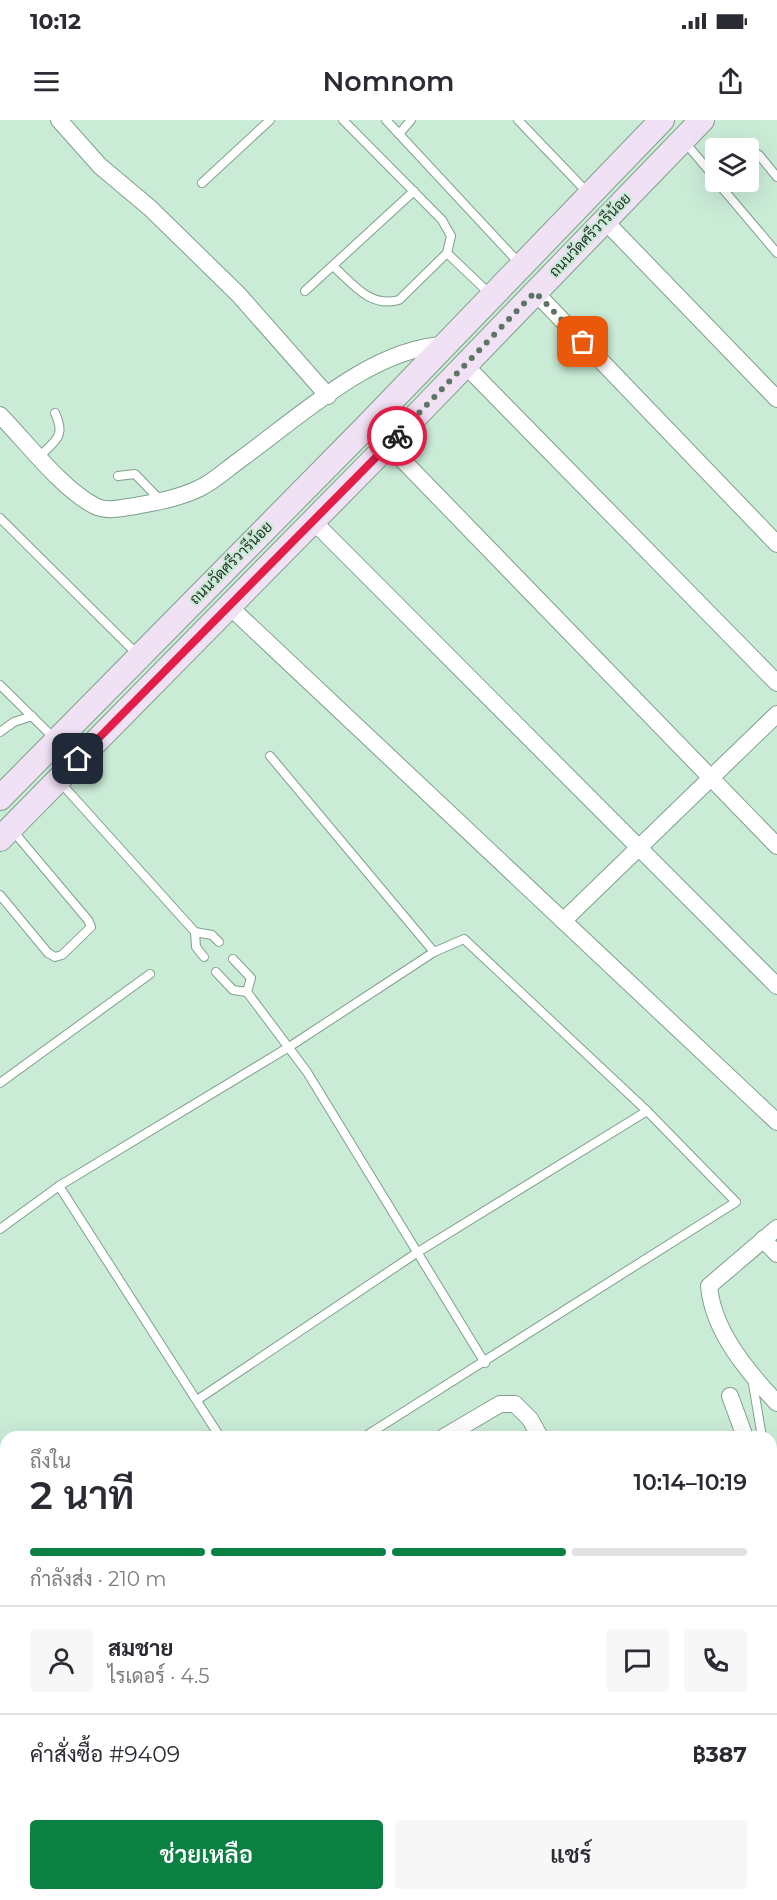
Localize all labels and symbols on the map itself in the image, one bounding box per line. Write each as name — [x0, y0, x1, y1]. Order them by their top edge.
street label: ถนนวัดศรีวารีน้อย — [545, 189, 635, 281]
pin — [557, 316, 608, 367]
courier — [367, 406, 427, 466]
street label: ถนนวัดศรีวารีน้อย — [185, 517, 276, 608]
pin — [52, 733, 103, 784]

